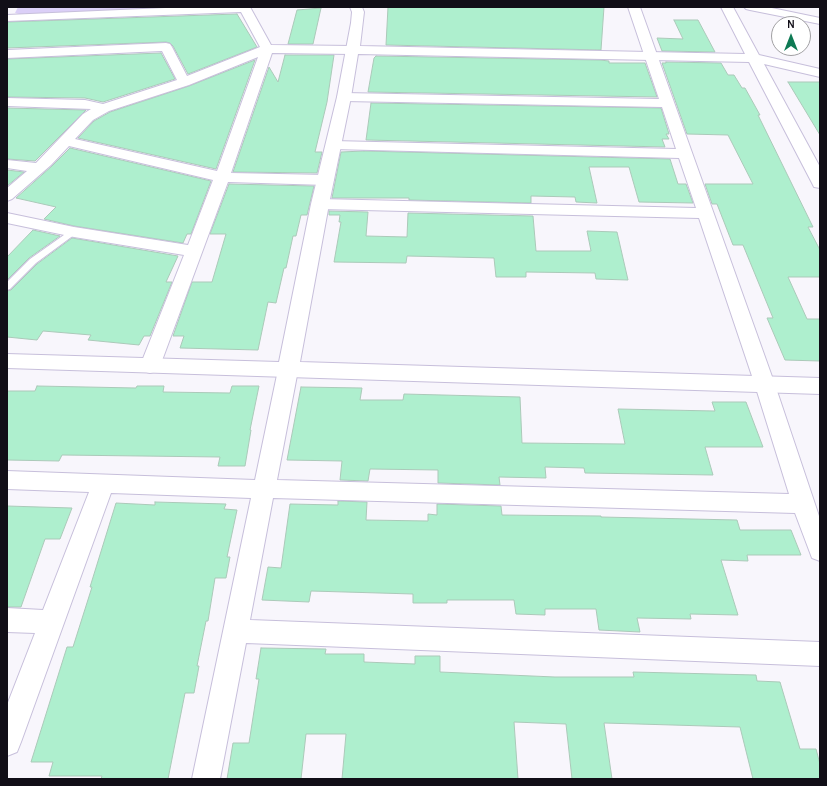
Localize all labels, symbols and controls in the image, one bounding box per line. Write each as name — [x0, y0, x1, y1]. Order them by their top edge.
north arrow — [771, 16, 811, 56]
text: N — [787, 18, 795, 31]

